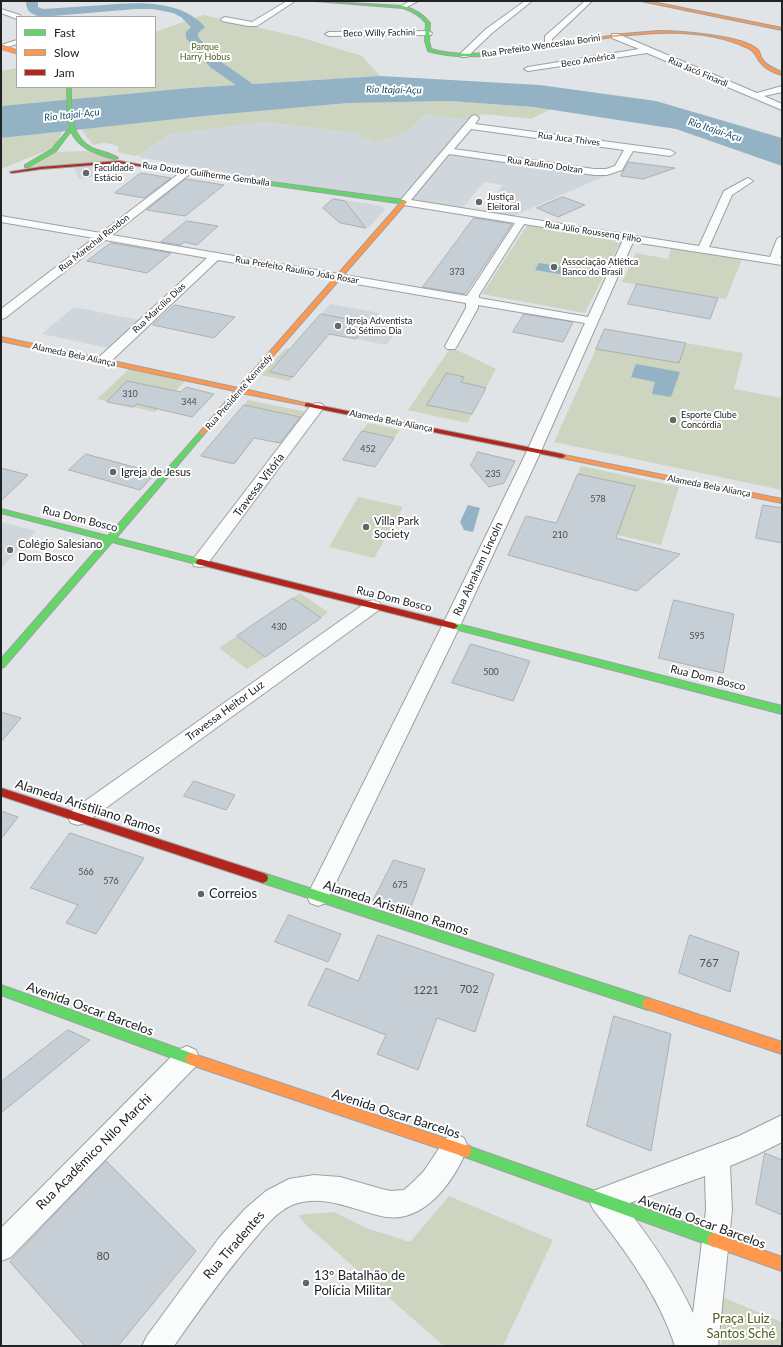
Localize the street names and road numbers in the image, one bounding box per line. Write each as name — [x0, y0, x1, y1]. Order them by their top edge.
street label: Beco Willy Fachini — [343, 27, 415, 39]
street label: Rua Prefeito Wenceslau Borini — [481, 32, 601, 60]
street label: Beco América — [560, 50, 616, 70]
street label: Rua Jacó Finardi — [666, 55, 730, 89]
street label: Rua Juca Thives — [537, 130, 601, 148]
street label: Rua Raulino Dolzan — [506, 154, 584, 176]
street label: Rua Doutor Guilherme Gemballa — [142, 160, 270, 188]
street label: Rua Marechal Rondon — [57, 212, 131, 274]
street label: Rua Júlio Roussenq Filho — [544, 219, 642, 245]
street label: Rua Prefeito Raulino João Rosar — [234, 254, 360, 286]
street label: Rua Marcílio Dias — [130, 281, 188, 335]
street label: Alameda Bela Aliança — [31, 341, 117, 369]
street label: Rua Presidente Kennedy — [203, 352, 275, 432]
street label: Alameda Bela Aliança — [348, 408, 434, 434]
street label: Travessa Vitória — [231, 451, 287, 519]
street label: Alameda Bela Aliança — [666, 473, 752, 499]
street label: Rua Dom Bosco — [41, 503, 119, 535]
street label: Rua Abraham Lincoln — [450, 520, 506, 618]
street label: Rua Dom Bosco — [355, 583, 433, 615]
street label: Rua Dom Bosco — [669, 662, 747, 694]
street label: Travessa Heitor Luz — [183, 678, 267, 744]
street label: Alameda Aristiliano Ramos — [13, 776, 163, 838]
street label: Alameda Aristiliano Ramos — [321, 877, 471, 939]
street label: Avenida Oscar Barcelos — [24, 979, 156, 1039]
street label: Avenida Oscar Barcelos — [330, 1086, 462, 1142]
street label: Rua Acadêmico Nilo Marchi — [33, 1091, 155, 1213]
street label: Avenida Oscar Barcelos — [636, 1192, 768, 1252]
street label: Rua Tiradentes — [200, 1208, 268, 1282]

